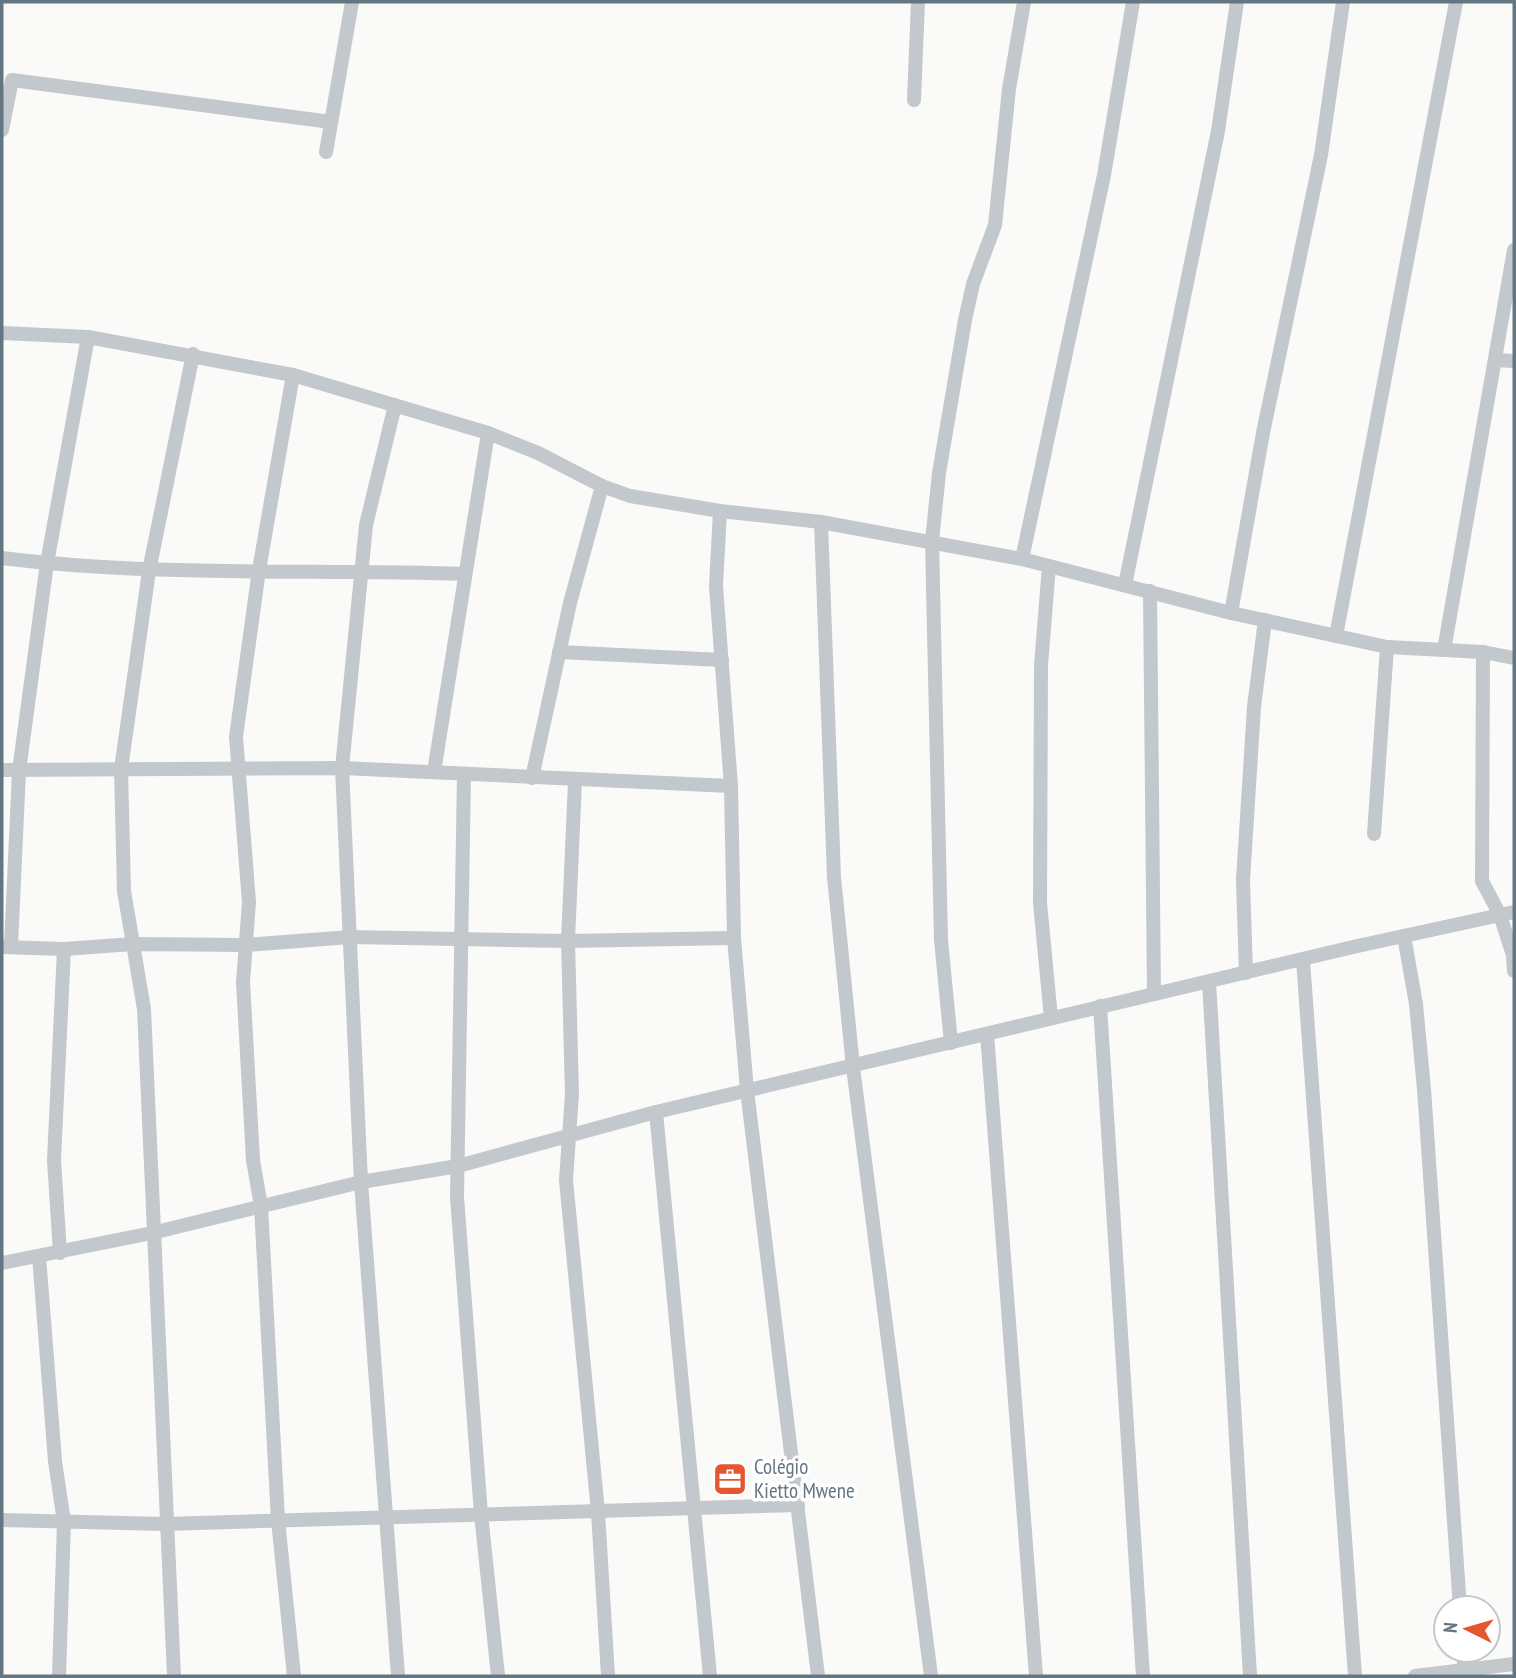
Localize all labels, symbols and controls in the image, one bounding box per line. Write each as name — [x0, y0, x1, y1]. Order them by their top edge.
place label: Colégio Kietto Mwene — [754, 1453, 855, 1504]
office icon: Colégio Kietto Mwene — [711, 1460, 749, 1498]
north arrow — [1432, 1594, 1502, 1664]
text: N — [1438, 1621, 1462, 1634]

